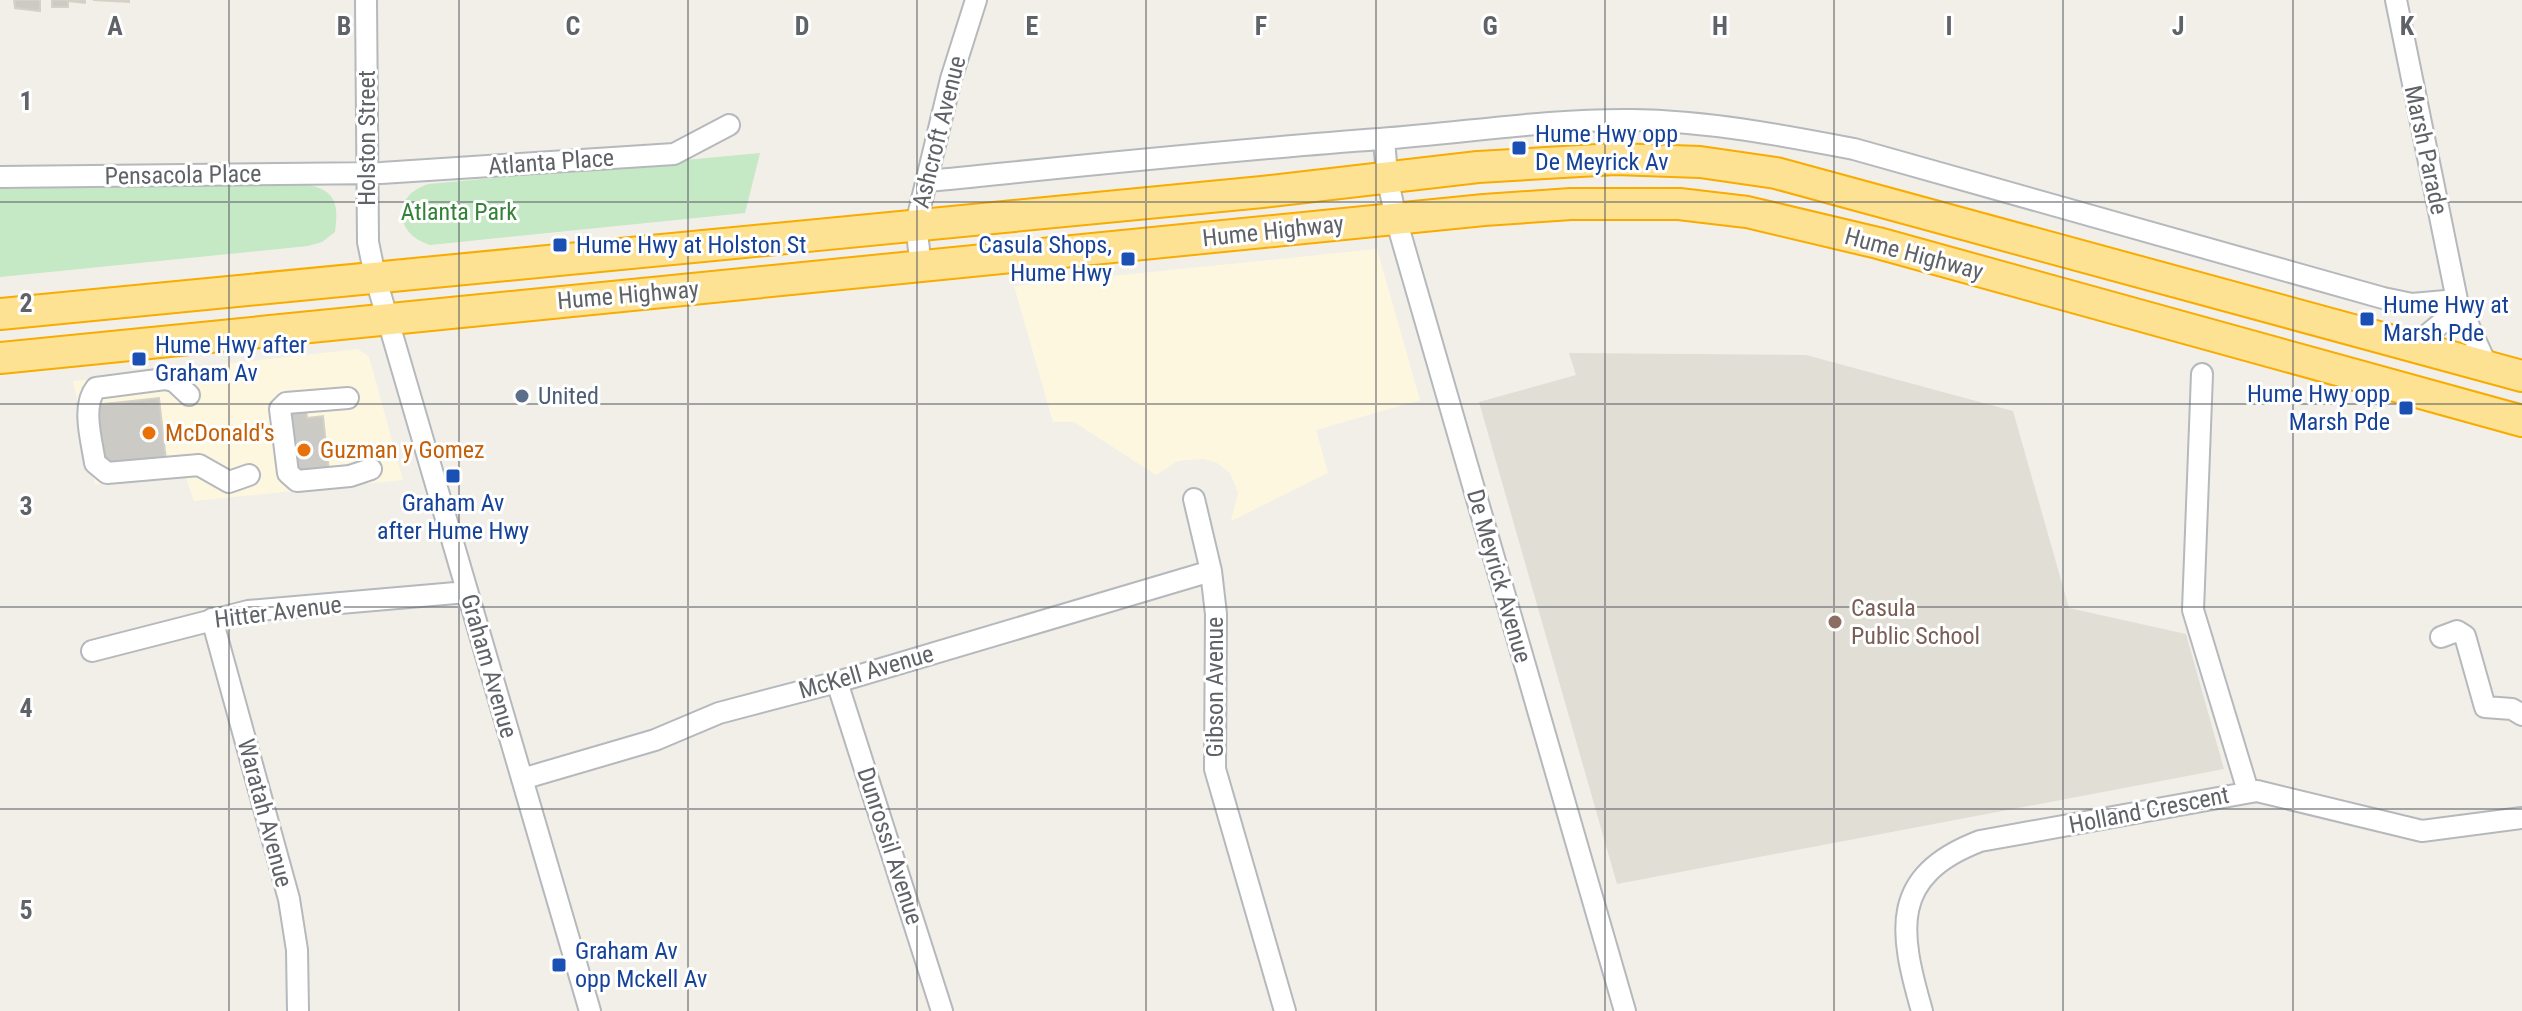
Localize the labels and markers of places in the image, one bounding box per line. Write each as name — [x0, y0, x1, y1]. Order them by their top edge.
place label: Hume Hwy opp De Meyrick Av — [1535, 120, 1678, 176]
marker: Hume Hwy opp De Meyrick Av — [1510, 139, 1528, 157]
place label: Hume Hwy at Holston St — [576, 231, 806, 259]
place label: Casula Shops, Hume Hwy — [978, 231, 1112, 287]
marker: Hume Hwy at Holston St — [551, 236, 569, 254]
marker: Casula Shops, Hume Hwy — [1119, 250, 1137, 268]
place label: Hume Hwy at Marsh Pde — [2383, 291, 2509, 347]
marker: Hume Hwy at Marsh Pde — [2358, 310, 2376, 328]
place label: Hume Hwy after Graham Av — [155, 331, 307, 387]
marker: Hume Hwy after Graham Av — [130, 350, 148, 368]
place label: Hume Hwy opp Marsh Pde — [2247, 380, 2390, 436]
place label: United — [538, 382, 599, 410]
marker: United — [513, 387, 531, 405]
marker: Hume Hwy opp Marsh Pde — [2397, 399, 2415, 417]
place label: McDonald's — [165, 419, 275, 447]
marker: McDonald's — [140, 424, 158, 442]
place label: Guzman y Gomez — [320, 436, 485, 464]
marker: Guzman y Gomez — [295, 441, 313, 459]
marker: Graham Av after Hume Hwy — [444, 467, 462, 485]
place label: Graham Av after Hume Hwy — [377, 489, 529, 545]
place label: Casula Public School — [1851, 594, 1980, 650]
marker: Casula Public School — [1826, 613, 1844, 631]
place label: Graham Av opp Mckell Av — [575, 937, 707, 993]
marker: Graham Av opp Mckell Av — [550, 956, 568, 974]

